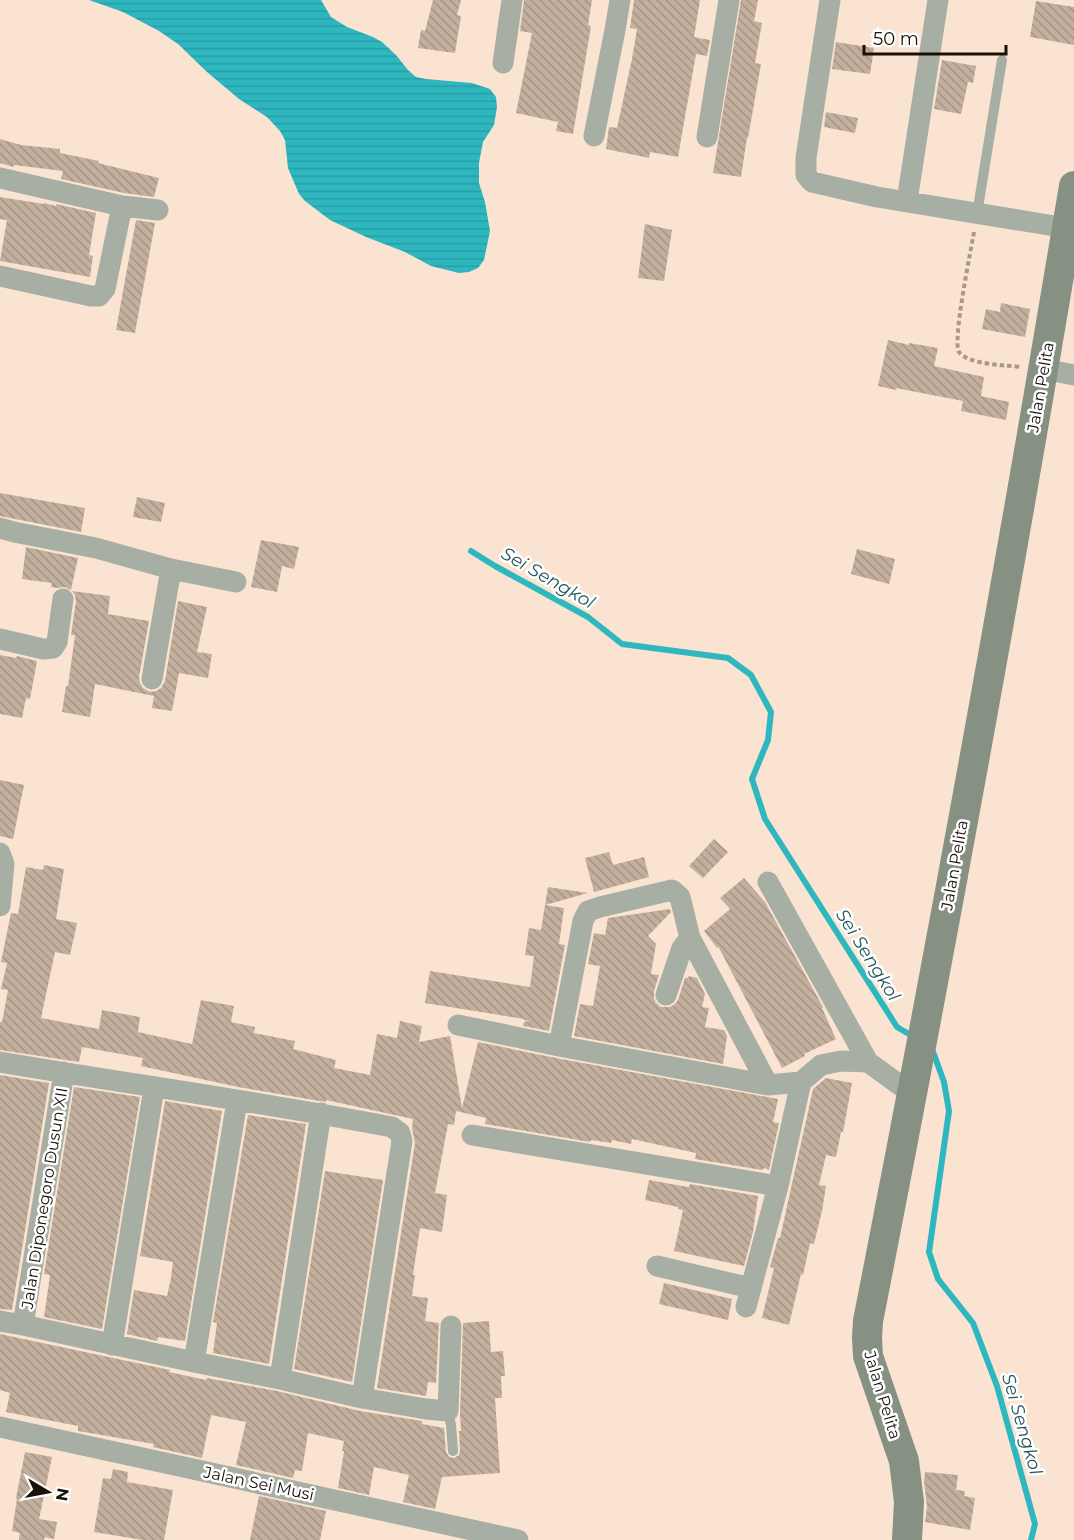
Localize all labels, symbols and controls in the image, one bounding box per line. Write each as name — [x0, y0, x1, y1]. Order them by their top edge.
scale bar — [864, 18, 1006, 56]
text: 50 m — [873, 28, 919, 50]
street label: Jalan Pelita — [1023, 341, 1058, 435]
water label: Sei Sengkol — [497, 542, 599, 614]
street label: Jalan Pelita — [937, 819, 972, 913]
water label: Sei Sengkol — [831, 905, 905, 1005]
street label: Jalan Diponegoro Dusun XII — [17, 1086, 71, 1311]
street label: Jalan Pelita — [860, 1348, 905, 1442]
water label: Sei Sengkol — [997, 1371, 1047, 1477]
north arrow — [18, 1462, 78, 1522]
street label: Jalan Sei Musi — [201, 1462, 316, 1504]
text: N — [52, 1486, 73, 1503]

